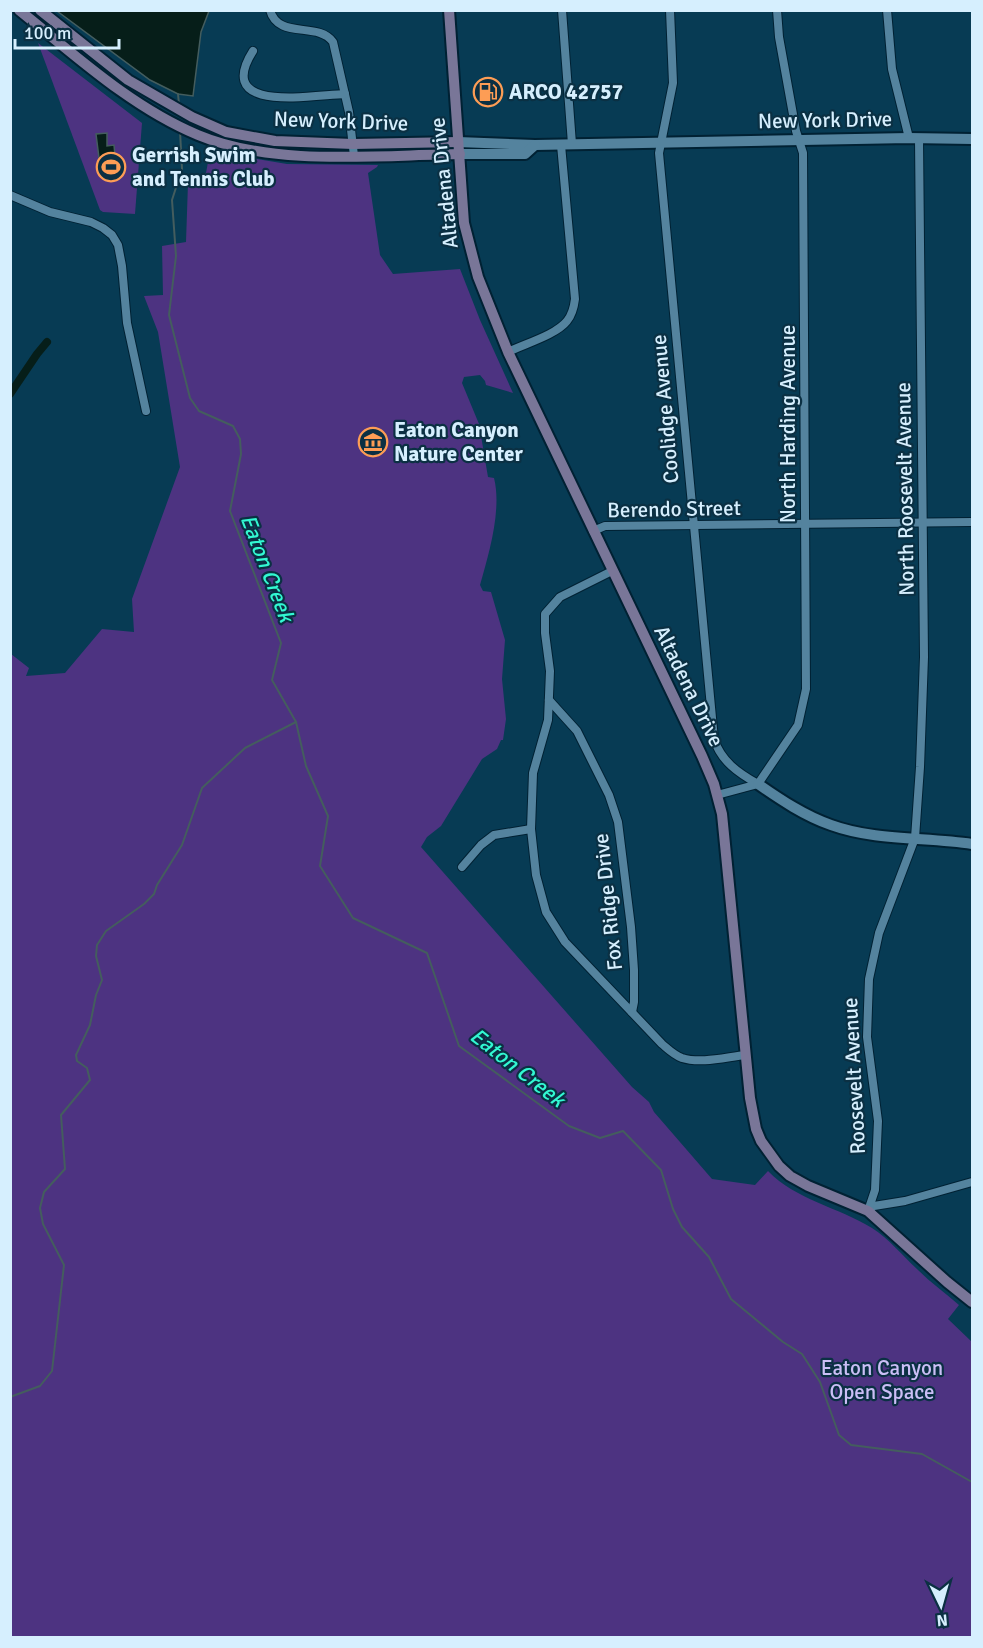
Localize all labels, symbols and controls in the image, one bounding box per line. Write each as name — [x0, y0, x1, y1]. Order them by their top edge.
scale bar — [15, 12, 118, 50]
text: 100 m — [24, 22, 71, 44]
fuel station icon: ARCO 42757 — [472, 76, 504, 108]
place label: ARCO 42757 — [509, 79, 623, 105]
street label: New York Drive — [273, 106, 409, 136]
street label: New York Drive — [758, 106, 892, 134]
street label: Altadena Drive — [424, 116, 464, 250]
place label: Gerrish Swim and Tennis Club — [132, 142, 275, 192]
sports icon: Gerrish Swim and Tennis Club — [95, 151, 127, 183]
street label: North Harding Avenue — [775, 325, 801, 523]
street label: Coolidge Avenue — [646, 334, 684, 484]
street label: North Roosevelt Avenue — [890, 382, 920, 596]
place label: Eaton Canyon Nature Center — [394, 417, 523, 467]
museum icon: Eaton Canyon Nature Center — [357, 426, 389, 458]
street label: Berendo Street — [607, 495, 741, 523]
water label: Eaton Creek — [235, 511, 301, 628]
street label: Altadena Drive — [648, 621, 730, 751]
street label: Fox Ridge Drive — [588, 832, 628, 972]
street label: Roosevelt Avenue — [837, 997, 871, 1155]
water label: Eaton Creek — [465, 1022, 572, 1114]
park label: Eaton Canyon Open Space — [821, 1355, 943, 1405]
north arrow — [911, 1576, 971, 1636]
text: N — [936, 1609, 949, 1630]

